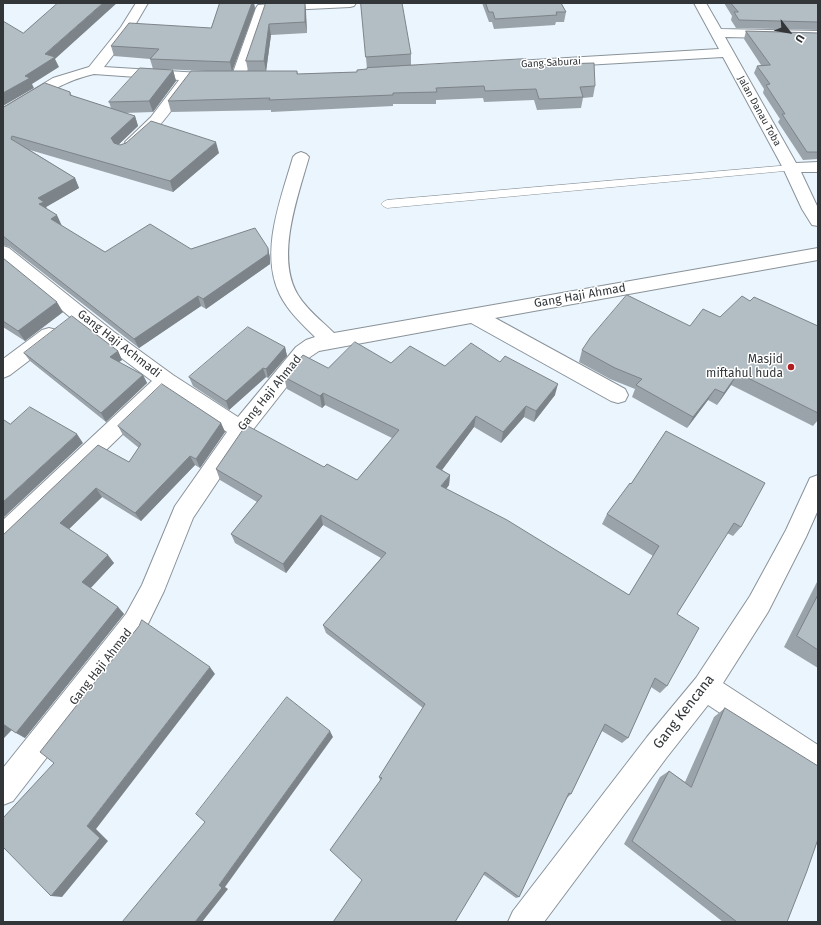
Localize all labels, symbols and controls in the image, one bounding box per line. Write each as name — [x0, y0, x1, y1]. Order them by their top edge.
north arrow — [769, 12, 809, 52]
text: U — [792, 32, 807, 45]
street label: Gang Saburai — [521, 55, 581, 71]
street label: Jalan Danau Toba — [735, 74, 783, 148]
street label: Gang Haji Ahmad — [533, 281, 627, 311]
street label: Gang Haji Achmadi — [74, 307, 164, 381]
street label: Gang Haji Ahmad — [235, 352, 305, 434]
place label: Masjid miftahul huda — [706, 353, 783, 381]
marker: Masjid miftahul huda — [786, 362, 796, 372]
street label: Gang Haji Ahmad — [67, 626, 135, 708]
street label: Gang Kencana — [650, 672, 718, 752]

